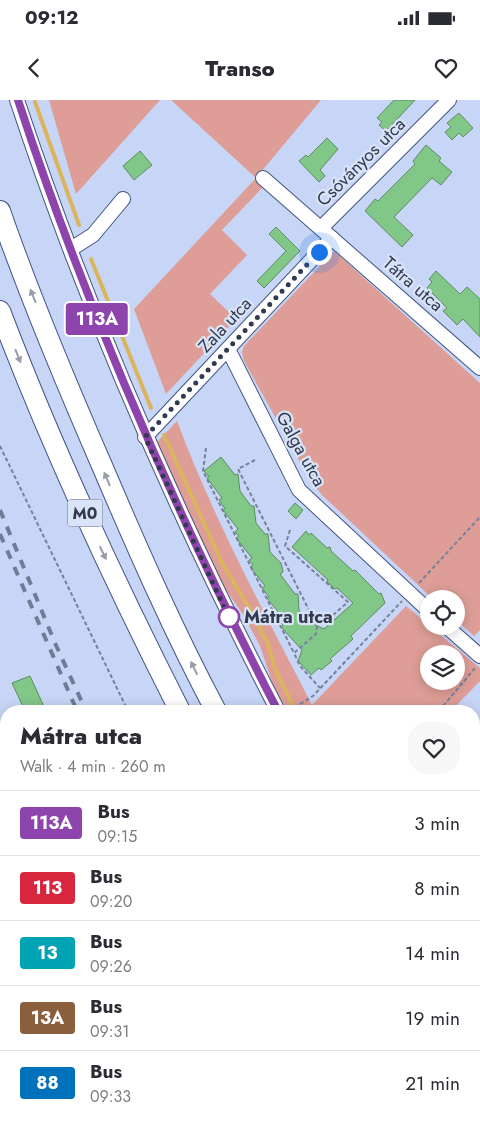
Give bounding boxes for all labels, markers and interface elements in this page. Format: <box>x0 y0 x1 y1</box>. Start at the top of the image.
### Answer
text: 09:12 <box>25 4 79 31</box>
text: Transo <box>205 52 275 84</box>
icon: back <box>20 54 48 82</box>
icon: heart <box>432 54 460 82</box>
street label: Csóványos utca <box>311 112 411 212</box>
your location <box>307 240 332 265</box>
street label: Tátra utca <box>377 250 449 318</box>
one-way arrow <box>28 289 36 303</box>
street label: Zala utca <box>192 291 258 359</box>
line badge: 113A <box>62 303 132 335</box>
text: 113A <box>76 306 118 332</box>
one-way arrow <box>14 349 22 363</box>
street label: Galga utca <box>270 407 332 491</box>
one-way arrow <box>103 472 111 486</box>
road number: M0 <box>68 499 102 526</box>
one-way arrow <box>100 546 108 560</box>
map controls <box>420 590 465 690</box>
button: locate <box>420 590 465 635</box>
place label: Mátra utca <box>244 604 333 630</box>
marker: Mátra utca <box>218 606 240 628</box>
button: layers <box>420 645 465 690</box>
one-way arrow <box>189 661 197 675</box>
text: Mátra utca <box>20 718 142 753</box>
button: heart <box>408 722 460 774</box>
text: Walk · 4 min · 260 m <box>20 755 166 778</box>
text: Bus <box>97 798 130 825</box>
text: 113A <box>30 810 72 836</box>
text: 3 min <box>414 810 460 837</box>
text: 09:15 <box>97 825 137 848</box>
text: Bus <box>90 863 122 890</box>
text: 113 <box>33 875 62 901</box>
text: 8 min <box>414 875 460 902</box>
text: 09:20 <box>90 890 132 913</box>
text: Bus <box>90 928 122 955</box>
text: 13 <box>37 940 58 966</box>
text: 14 min <box>405 940 460 967</box>
text: 09:26 <box>90 955 132 978</box>
text: Bus <box>90 993 122 1020</box>
text: 13A <box>31 1005 64 1031</box>
text: 19 min <box>405 1005 460 1032</box>
text: 09:31 <box>90 1020 130 1043</box>
text: Bus <box>90 1058 122 1085</box>
text: 88 <box>36 1070 59 1096</box>
text: 21 min <box>405 1070 460 1097</box>
text: 09:33 <box>90 1085 131 1108</box>

